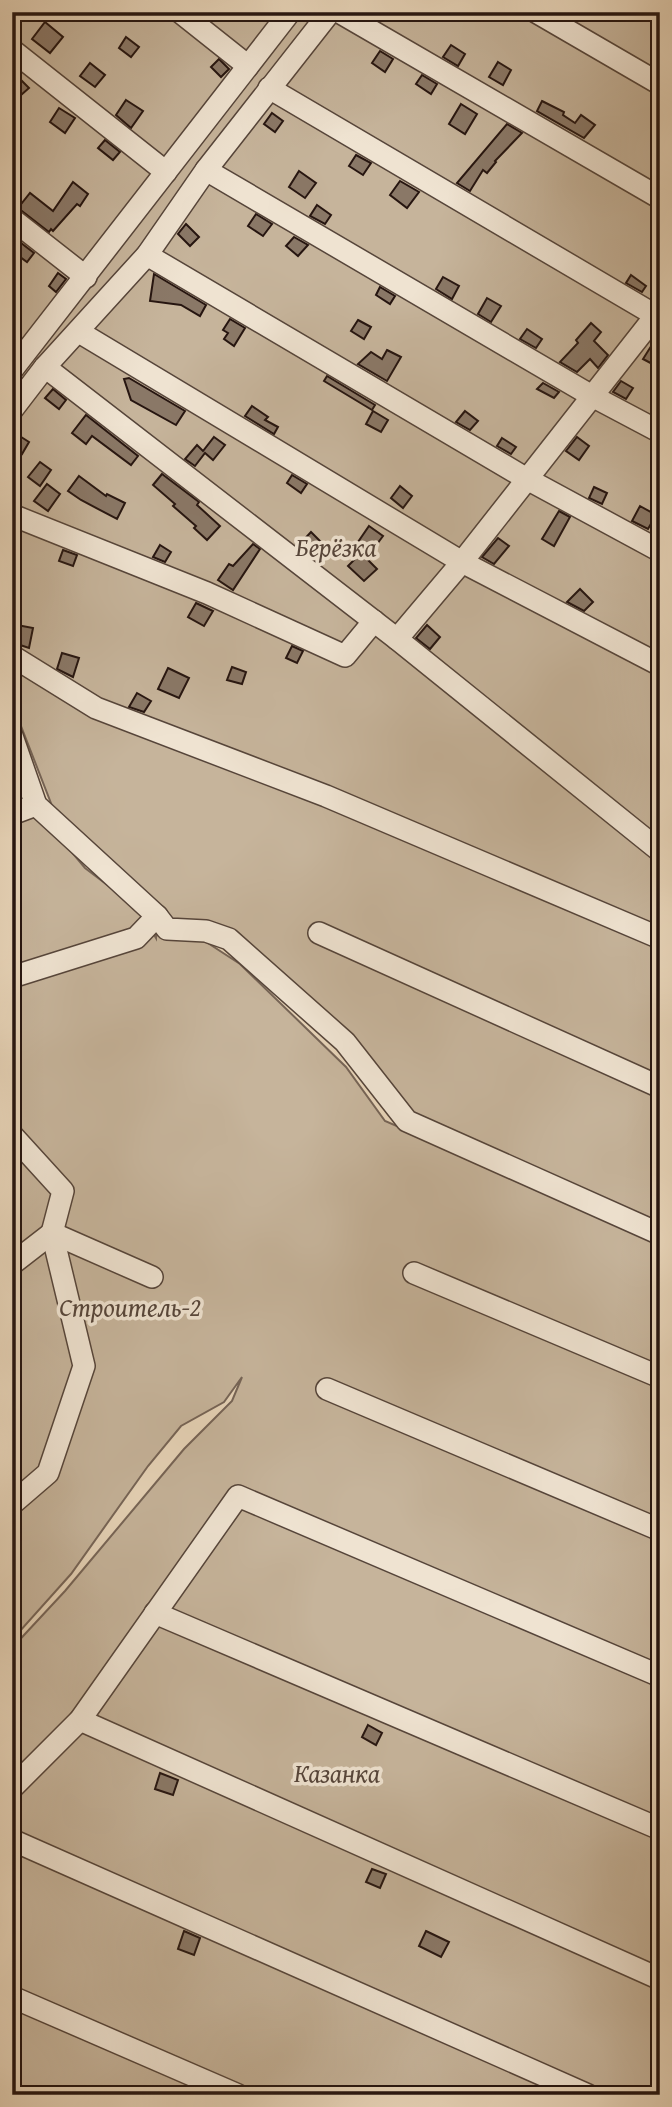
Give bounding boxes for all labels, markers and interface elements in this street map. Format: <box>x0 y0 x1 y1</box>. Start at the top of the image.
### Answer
park label: Берёзка <box>295 527 377 566</box>
park label: Строитель-2 <box>59 1287 201 1326</box>
park label: Казанка <box>294 1753 380 1792</box>

